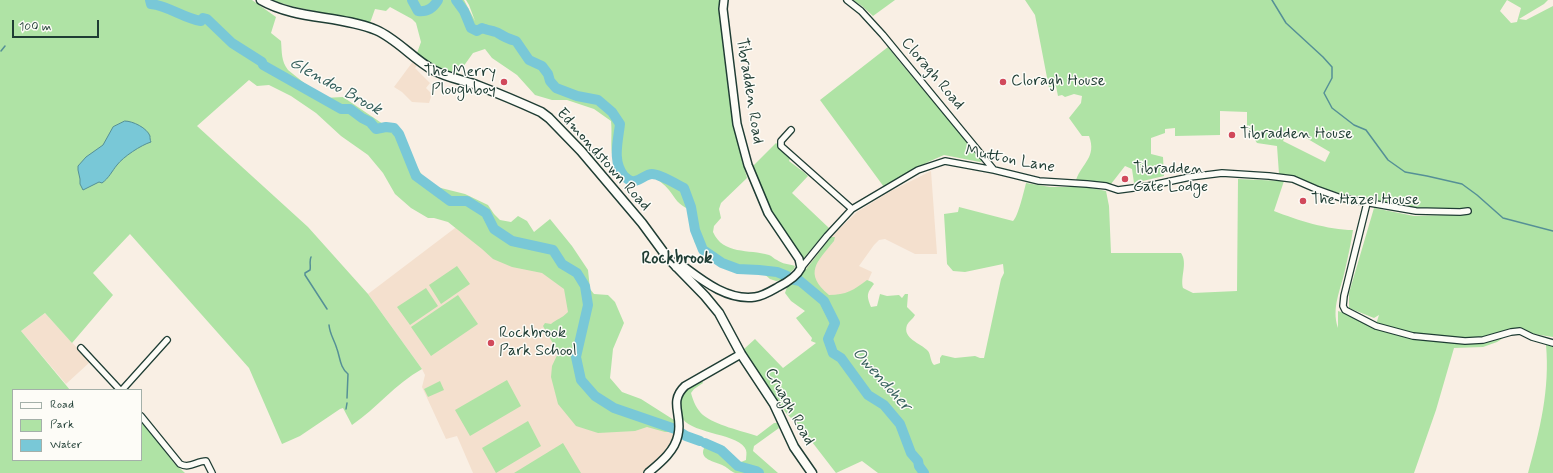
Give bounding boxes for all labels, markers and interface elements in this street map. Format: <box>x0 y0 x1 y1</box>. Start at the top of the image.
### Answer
scale bar <box>14 12 101 38</box>
text: 100 m <box>19 19 51 35</box>
street label: Cloragh Road <box>896 34 968 114</box>
street label: Tibradden Road <box>731 37 767 145</box>
water label: Glendoo Brook <box>285 53 385 121</box>
place label: The Merry Ploughboy <box>424 63 496 101</box>
place label: Cloragh House <box>1011 72 1105 92</box>
marker: The Merry Ploughboy <box>499 77 509 87</box>
marker: Cloragh House <box>998 77 1008 87</box>
street label: Edmondstown Road <box>552 104 654 216</box>
place label: Tibradden House <box>1240 125 1353 145</box>
marker: Tibradden House <box>1227 130 1237 140</box>
street label: Mutton Lane <box>964 142 1056 178</box>
place label: Tibradden Gate Lodge <box>1133 160 1208 198</box>
marker: Tibradden Gate Lodge <box>1120 174 1130 184</box>
place label: The Hazel House <box>1311 191 1419 211</box>
marker: The Hazel House <box>1298 196 1308 206</box>
district label: Rockbrook <box>641 249 713 269</box>
place label: Rockbrook Park School <box>499 324 577 362</box>
marker: Rockbrook Park School <box>486 338 496 348</box>
water label: Owendoher <box>847 344 915 416</box>
street label: Cruagh Road <box>760 365 818 449</box>
legend <box>12 389 142 461</box>
text: Road <box>50 397 74 413</box>
text: Park <box>50 417 74 433</box>
text: Water <box>50 437 82 453</box>

